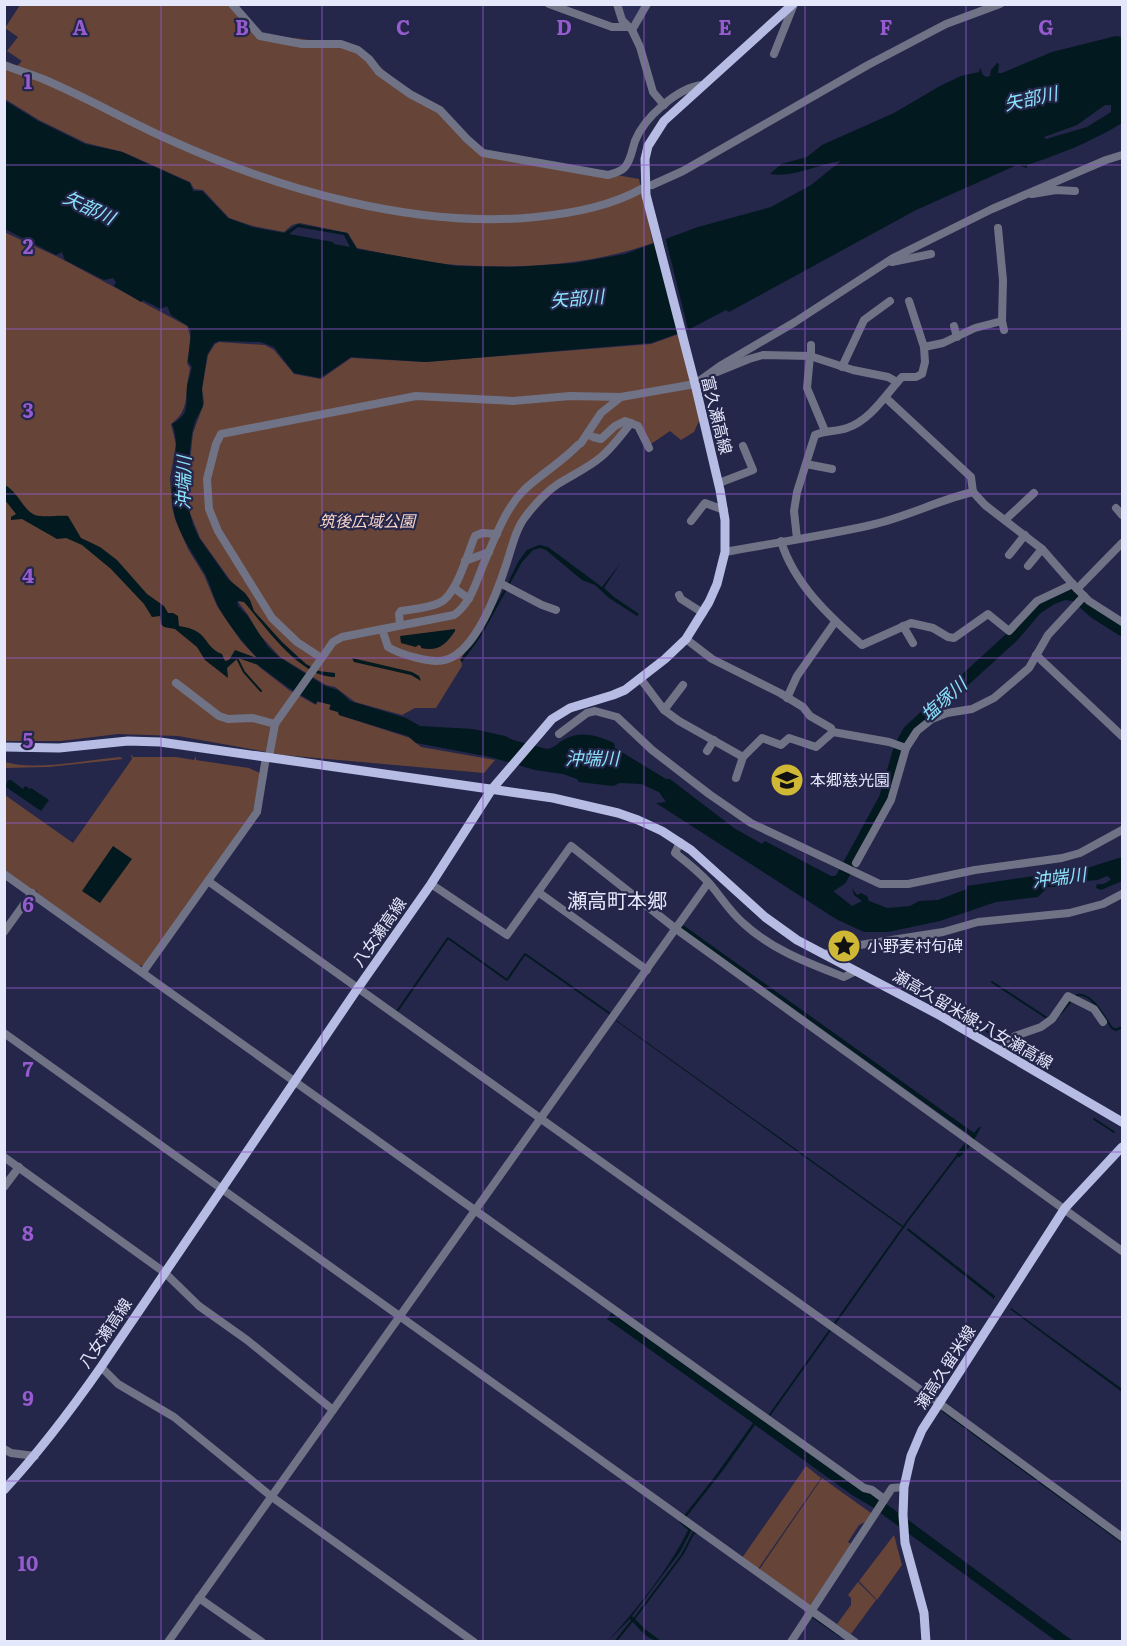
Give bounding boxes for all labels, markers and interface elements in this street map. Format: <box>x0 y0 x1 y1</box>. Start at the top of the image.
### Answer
text: A <box>72 11 88 41</box>
text: B <box>235 11 249 41</box>
text: C <box>396 11 410 41</box>
text: D <box>556 11 572 41</box>
text: E <box>718 11 732 41</box>
text: F <box>880 11 893 41</box>
text: G <box>1038 11 1054 41</box>
text: 1 <box>24 65 32 95</box>
water label: 矢部川 <box>1001 78 1062 116</box>
water label: 矢部川 <box>59 183 122 231</box>
text: 2 <box>23 230 34 260</box>
water label: 矢部川 <box>549 282 607 313</box>
street label: 富久瀬高線 <box>697 373 739 456</box>
text: 3 <box>22 394 34 424</box>
water label: 沖端川 <box>169 454 197 510</box>
park label: 筑後広域公園 <box>319 508 417 532</box>
text: 4 <box>22 559 34 589</box>
water label: 塩塚川 <box>914 669 974 727</box>
text: 5 <box>23 724 34 754</box>
water label: 沖端川 <box>565 744 621 771</box>
school or university icon: 本郷慈光園 <box>769 762 805 798</box>
place label: 本郷慈光園 <box>810 767 890 791</box>
water label: 沖端川 <box>1030 860 1089 893</box>
district label: 瀬高町本郷 <box>567 884 667 914</box>
text: 6 <box>22 888 34 918</box>
street label: 八女瀬高線 <box>345 892 411 971</box>
place icon: 小野麦村句碑 <box>826 928 862 964</box>
place label: 小野麦村句碑 <box>867 933 963 957</box>
street label: 瀬高久留米線;八女瀬高線 <box>889 962 1058 1074</box>
text: 7 <box>23 1053 34 1083</box>
text: 8 <box>22 1217 34 1247</box>
street label: 八女瀬高線 <box>72 1293 136 1372</box>
street label: 瀬高久留米線 <box>908 1320 980 1413</box>
text: 9 <box>22 1382 34 1412</box>
text: 10 <box>18 1547 38 1577</box>

